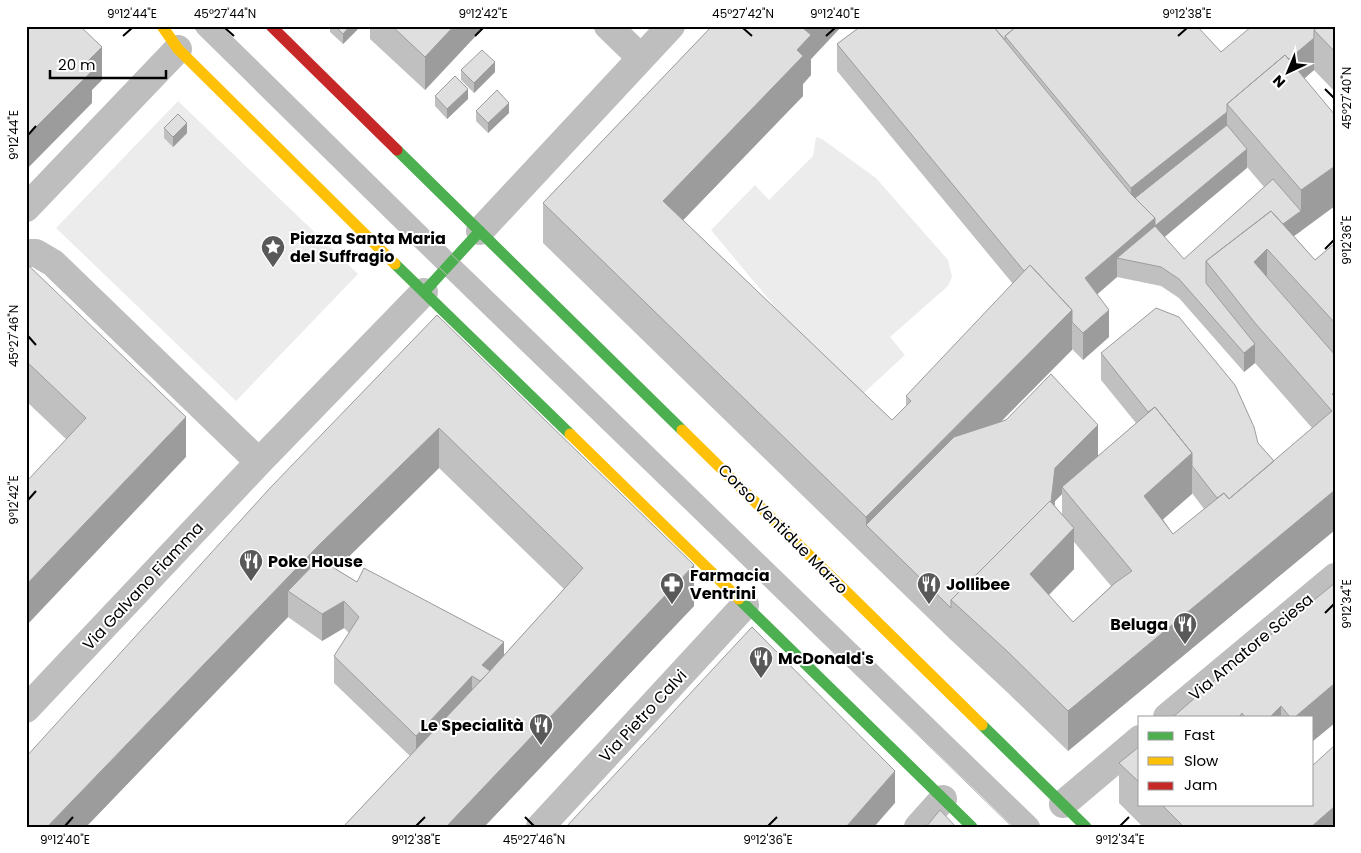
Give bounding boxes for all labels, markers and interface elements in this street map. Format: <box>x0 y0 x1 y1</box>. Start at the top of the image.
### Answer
text: 9°12'44"E <box>107 5 157 22</box>
text: 45°27'44"N <box>194 5 256 22</box>
text: 9°12'42"E <box>458 5 508 22</box>
text: 45°27'42"N <box>712 5 774 22</box>
text: 9°12'40"E <box>810 5 860 22</box>
text: 9°12'38"E <box>1162 5 1212 22</box>
scale bar <box>50 48 166 80</box>
north arrow <box>1264 48 1314 98</box>
text: 20 m <box>58 54 96 75</box>
text: 45°27'40"N <box>1338 67 1355 129</box>
text: N <box>1268 71 1290 92</box>
text: 9°12'44"E <box>5 110 22 160</box>
text: 9°12'36"E <box>1338 215 1355 265</box>
place label: Piazza Santa Maria del Suffragio <box>290 227 446 268</box>
place icon: Piazza Santa Maria del Suffragio <box>260 234 286 268</box>
text: 45°27'46"N <box>5 305 22 367</box>
street label: Corso Ventidue Marzo <box>713 459 853 599</box>
text: 9°12'42"E <box>5 475 22 525</box>
street label: Via Galvano Fiamma <box>77 517 209 655</box>
restaurant icon: Poke House <box>238 548 264 582</box>
place label: Poke House <box>268 550 363 573</box>
place label: Farmacia Ventrini <box>690 564 770 605</box>
pharmacy icon: Farmacia Ventrini <box>659 571 685 605</box>
restaurant icon: Jollibee <box>916 571 942 605</box>
place label: Jollibee <box>946 573 1010 596</box>
text: 9°12'34"E <box>1338 579 1355 629</box>
street label: Via Amatore Sciesa <box>1184 588 1318 706</box>
restaurant icon: Beluga <box>1172 611 1198 645</box>
place label: Beluga <box>1110 613 1168 636</box>
restaurant icon: McDonald's <box>748 645 774 679</box>
place label: McDonald's <box>778 647 874 670</box>
street label: Via Pietro Calvi <box>594 665 692 767</box>
restaurant icon: Le Specialità <box>528 712 554 746</box>
place label: Le Specialità <box>420 714 524 737</box>
legend <box>1138 716 1314 806</box>
text: Fast <box>1184 724 1215 745</box>
text: Slow <box>1184 750 1219 771</box>
text: Jam <box>1184 774 1218 795</box>
text: 9°12'40"E <box>40 831 90 848</box>
text: 9°12'38"E <box>391 831 441 848</box>
text: 45°27'46"N <box>503 831 565 848</box>
text: 9°12'36"E <box>743 831 793 848</box>
text: 9°12'34"E <box>1095 831 1145 848</box>

